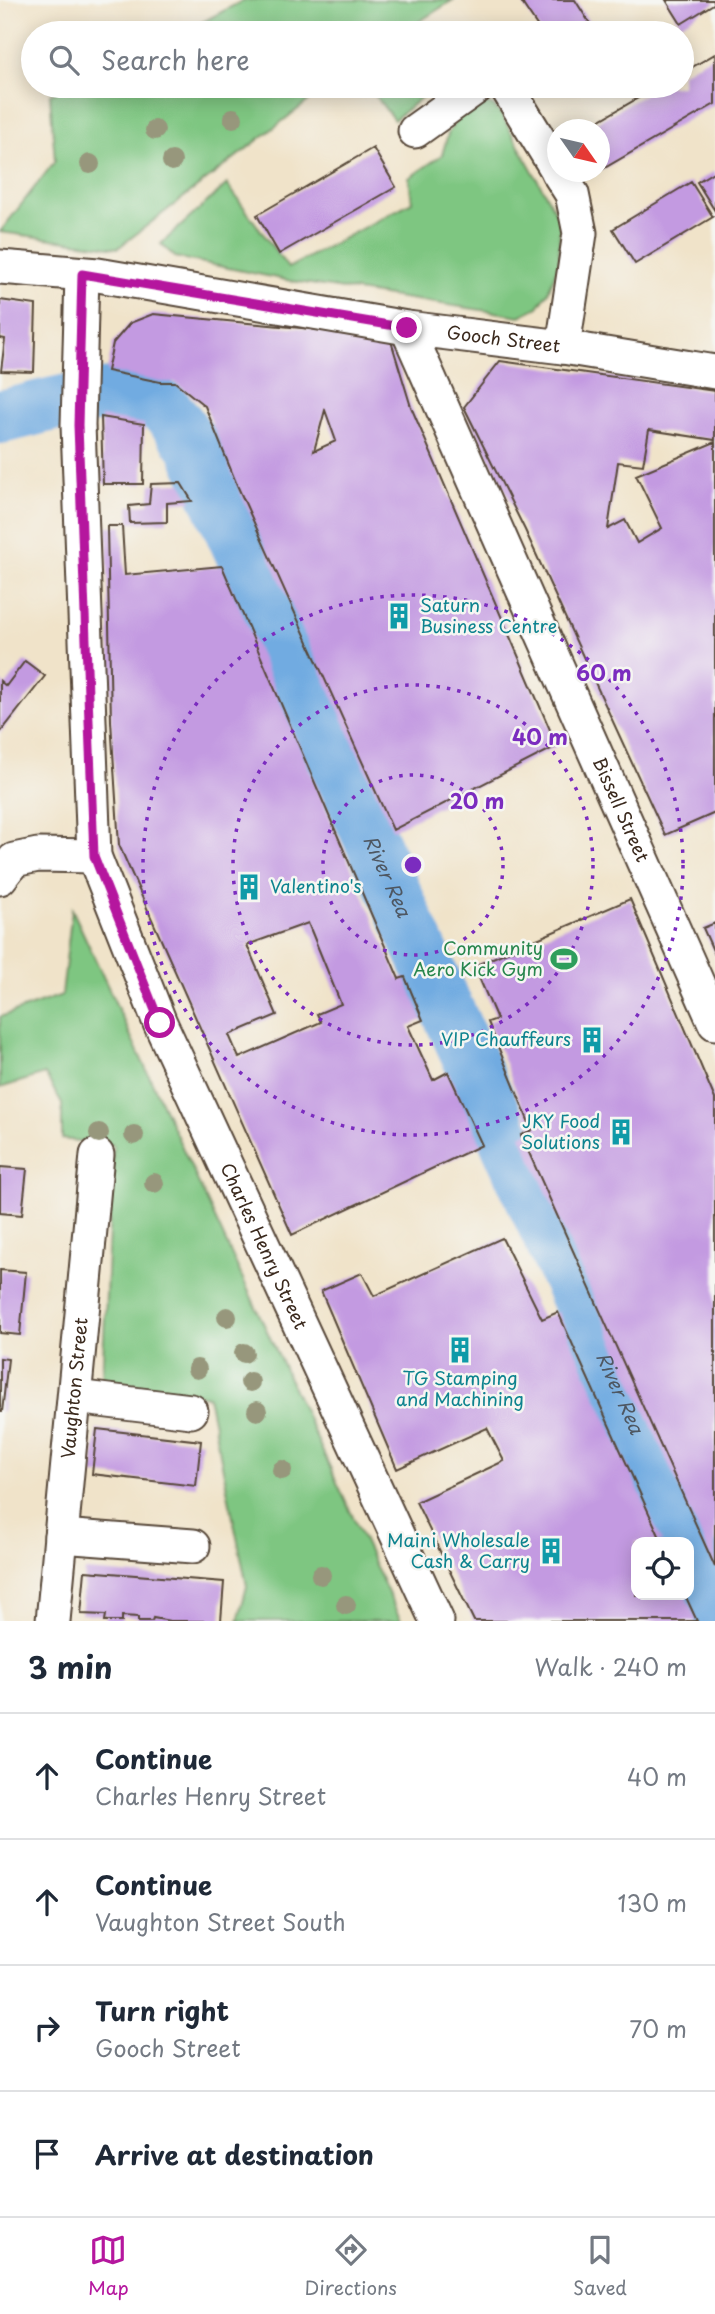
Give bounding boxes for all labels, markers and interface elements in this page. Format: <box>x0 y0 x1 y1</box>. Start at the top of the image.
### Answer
search box <box>21 21 694 98</box>
text: Search here <box>101 40 250 79</box>
icon: search <box>45 41 83 79</box>
north arrow <box>547 119 610 182</box>
route end <box>391 312 422 343</box>
street label: Gooch Street <box>445 318 562 359</box>
place label: Saturn Business Centre <box>420 591 557 639</box>
building icon: Saturn Business Centre <box>384 601 414 631</box>
text: 60 m <box>576 656 632 688</box>
text: 40 m <box>512 720 568 752</box>
street label: Bissell Street <box>587 753 657 866</box>
text: 20 m <box>450 784 504 816</box>
water label: River Rea <box>357 830 419 922</box>
centre of rings <box>401 853 425 877</box>
building icon: Valentino's <box>234 872 264 902</box>
place label: Valentino's <box>270 872 362 899</box>
place label: Community Aero Kick Gym <box>413 934 543 982</box>
sports icon: Community Aero Kick Gym <box>549 944 579 974</box>
route start <box>144 1007 175 1038</box>
place label: VIP Chauffeurs <box>441 1025 571 1052</box>
building icon: VIP Chauffeurs <box>577 1025 607 1055</box>
place label: JKY Food Solutions <box>521 1107 600 1155</box>
building icon: JKY Food Solutions <box>606 1117 636 1147</box>
street label: Charles Henry Street <box>214 1158 315 1333</box>
street label: Vaughton Street <box>53 1316 94 1460</box>
building icon: TG Stamping and Machining <box>445 1335 475 1365</box>
water label: River Rea <box>590 1347 652 1439</box>
place label: TG Stamping and Machining <box>396 1364 524 1412</box>
place label: Maini Wholesale Cash & Carry <box>387 1526 530 1574</box>
building icon: Maini Wholesale Cash & Carry <box>536 1536 566 1566</box>
map controls <box>631 1537 694 1600</box>
button: locate <box>631 1537 694 1600</box>
text: 3 min <box>28 1644 113 1689</box>
text: Walk · 240 m <box>535 1649 687 1684</box>
text: Continue <box>95 1739 212 1778</box>
icon: ahead <box>28 1757 66 1795</box>
text: 40 m <box>627 1759 687 1794</box>
text: Charles Henry Street <box>95 1778 326 1813</box>
text: Continue <box>95 1865 212 1904</box>
icon: ahead <box>28 1883 66 1921</box>
text: 130 m <box>617 1885 687 1920</box>
text: Vaughton Street South <box>95 1904 346 1939</box>
text: Turn right <box>95 1991 229 2030</box>
icon: right <box>28 2009 66 2047</box>
text: 70 m <box>629 2011 687 2046</box>
text: Gooch Street <box>95 2030 241 2065</box>
icon: arrive <box>28 2135 66 2173</box>
text: Arrive at destination <box>95 2135 374 2174</box>
tab: Map <box>88 2231 129 2301</box>
tab: Directions <box>305 2231 397 2301</box>
tab: Saved <box>573 2231 627 2301</box>

